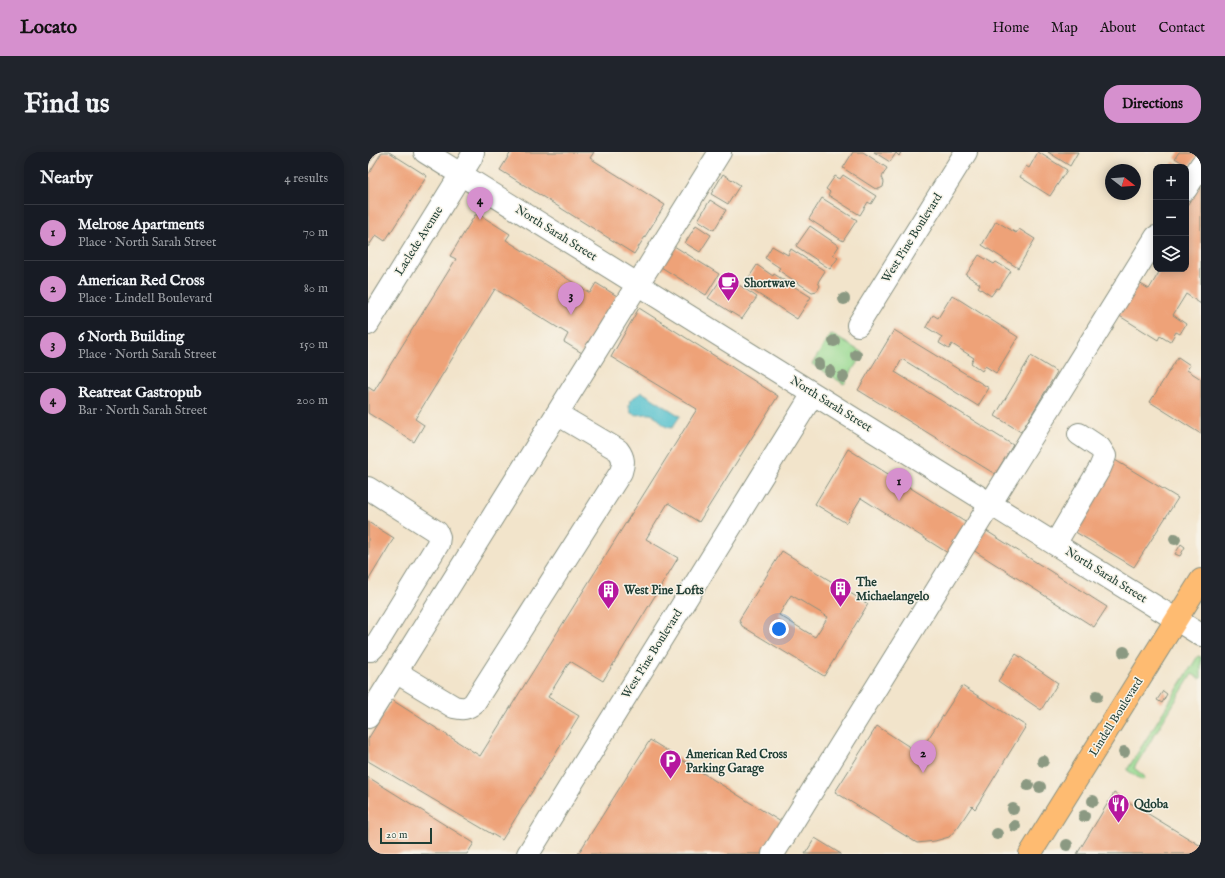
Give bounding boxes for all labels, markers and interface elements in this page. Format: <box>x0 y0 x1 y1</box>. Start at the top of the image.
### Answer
text: Locato <box>20 16 77 40</box>
text: Home <box>993 19 1029 37</box>
text: Map <box>1051 19 1078 37</box>
text: About <box>1100 19 1136 37</box>
text: Contact <box>1158 19 1205 37</box>
button: Directions <box>1104 85 1201 123</box>
text: Find us <box>24 87 110 122</box>
north arrow <box>1105 164 1141 200</box>
map controls <box>1153 164 1189 272</box>
button: + <box>1153 164 1189 200</box>
text: Nearby <box>40 168 93 189</box>
text: 4 results <box>284 170 328 187</box>
pin: 4 <box>467 187 493 220</box>
street label: West Pine Boulevard <box>878 190 946 285</box>
button: − <box>1153 200 1189 236</box>
street label: North Sarah Street <box>512 202 600 264</box>
street label: Laclede Avenue <box>392 203 446 278</box>
text: Melrose Apartments <box>78 215 204 234</box>
text: 1 <box>51 224 55 241</box>
text: 70 m <box>303 224 328 241</box>
text: Place · North Sarah Street <box>78 234 216 251</box>
button: layers <box>1153 236 1189 272</box>
cafe icon: Shortwave <box>716 270 742 303</box>
text: American Red Cross <box>78 271 205 290</box>
place label: Shortwave <box>744 276 796 291</box>
text: 2 <box>50 280 56 297</box>
text: 80 m <box>304 280 328 297</box>
pin: 3 <box>558 282 584 315</box>
text: Place · Lindell Boulevard <box>78 290 212 307</box>
text: 6 North Building <box>78 327 184 346</box>
text: 3 <box>51 336 55 353</box>
text: 150 m <box>299 336 328 353</box>
text: Place · North Sarah Street <box>78 346 216 363</box>
street label: North Sarah Street <box>787 373 875 435</box>
text: Reatreat Gastropub <box>78 383 201 402</box>
text: 4 <box>50 392 56 409</box>
text: 200 m <box>296 392 328 409</box>
text: Bar · North Sarah Street <box>78 402 207 419</box>
pin: 1 <box>886 468 912 501</box>
street label: North Sarah Street <box>1062 544 1150 606</box>
place label: The Michaelangelo <box>855 575 930 605</box>
building icon: The Michaelangelo <box>827 576 853 609</box>
building icon: West Pine Lofts <box>596 577 622 610</box>
place label: West Pine Lofts <box>623 583 705 598</box>
street label: West Pine Boulevard <box>618 606 686 701</box>
your location <box>769 619 789 639</box>
street label: Lindell Boulevard <box>1086 674 1146 759</box>
pin: 2 <box>910 740 936 773</box>
place label: American Red Cross Parking Garage <box>685 747 788 777</box>
parking icon: American Red Cross Parking Garage <box>657 748 683 781</box>
restaurant icon: Qdoba <box>1106 791 1132 824</box>
place label: Qdoba <box>1134 797 1169 813</box>
scale bar <box>380 826 432 845</box>
text: 20 m <box>386 828 407 842</box>

